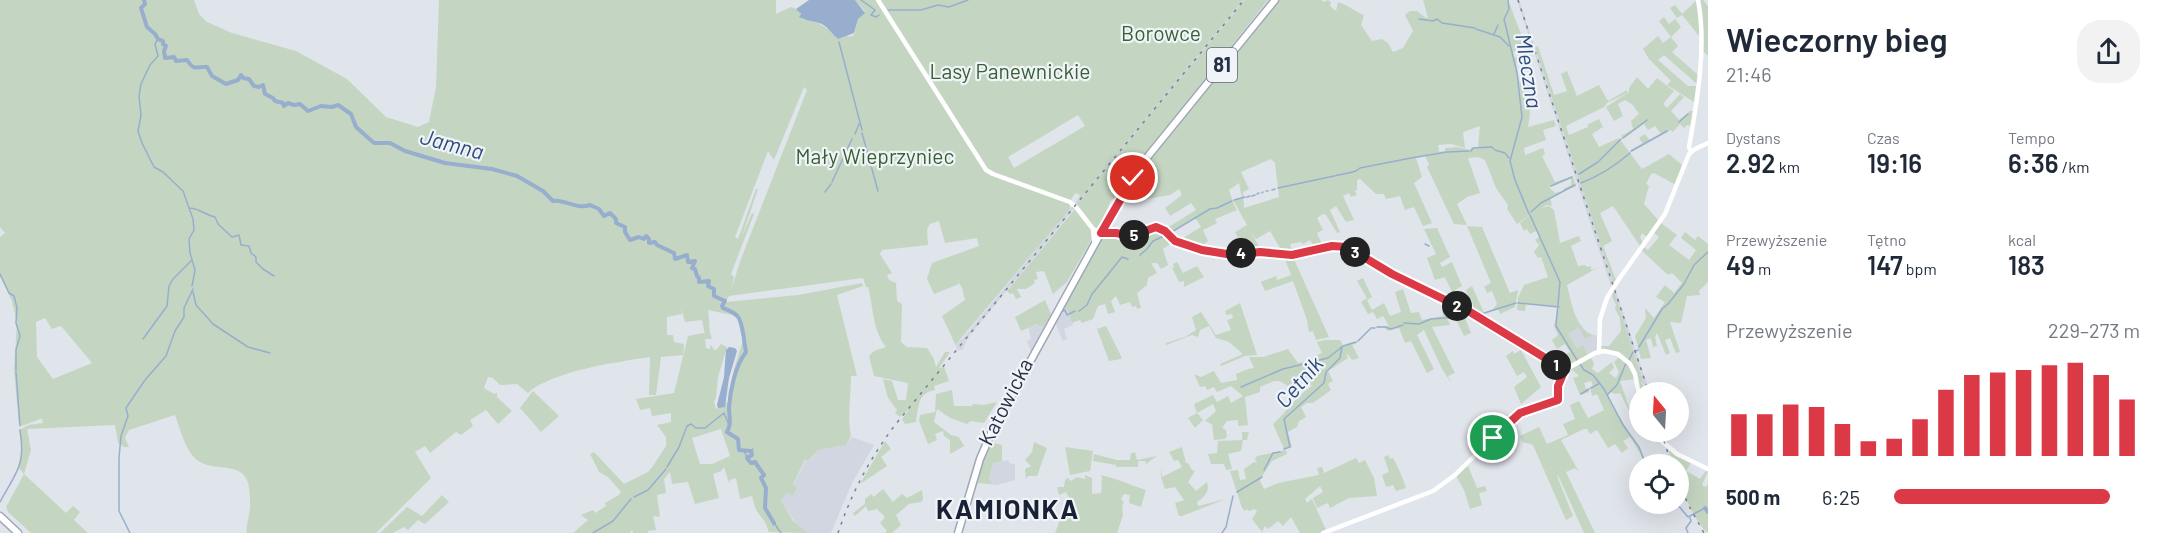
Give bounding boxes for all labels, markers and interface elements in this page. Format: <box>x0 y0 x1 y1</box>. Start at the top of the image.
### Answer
text: Wieczorny bieg <box>1726 19 1948 59</box>
park label: Borowce <box>1121 20 1201 45</box>
button: share <box>2077 20 2140 83</box>
water label: Mleczna <box>1511 32 1549 110</box>
road number: 81 <box>1207 48 1237 82</box>
park label: Lasy Panewnickie <box>930 58 1091 83</box>
text: 21:46 <box>1726 62 1772 86</box>
water label: Jamna <box>418 122 487 164</box>
text: Dystans <box>1726 128 1781 147</box>
text: Czas <box>1867 128 1900 147</box>
text: Tempo <box>2008 128 2055 147</box>
park label: Mały Wieprzyniec <box>796 143 954 168</box>
text: 2.92 <box>1726 147 1775 178</box>
text: 19:16 <box>1867 147 1922 178</box>
text: 6:36 <box>2008 147 2059 178</box>
pin <box>1107 152 1158 203</box>
text: km <box>1775 157 1800 176</box>
text: /km <box>2059 157 2089 176</box>
icon: check <box>1116 161 1149 194</box>
pin: 5 <box>1119 220 1149 250</box>
text: 5 <box>1130 225 1138 244</box>
text: Przewyższenie <box>1726 230 1827 249</box>
text: Tętno <box>1867 230 1906 249</box>
text: kcal <box>2008 230 2036 249</box>
pin: 3 <box>1340 237 1370 267</box>
pin: 4 <box>1226 238 1256 268</box>
text: 3 <box>1351 242 1359 261</box>
text: 4 <box>1236 243 1246 262</box>
text: 49 <box>1726 249 1755 280</box>
text: 147 <box>1867 249 1903 280</box>
text: 183 <box>2008 249 2045 280</box>
text: m <box>1755 259 1771 278</box>
text: bpm <box>1903 259 1937 278</box>
pin: 2 <box>1442 291 1472 321</box>
text: 2 <box>1453 296 1461 315</box>
text: Przewyższenie <box>1726 318 1853 342</box>
text: 229–273 m <box>2048 318 2140 342</box>
water label: Cetnik <box>1269 350 1328 412</box>
pin: 1 <box>1541 350 1571 380</box>
street label: Katowicka <box>972 354 1037 449</box>
text: 1 <box>1553 355 1559 374</box>
north arrow <box>1629 382 1689 442</box>
map controls <box>1629 382 1689 514</box>
pin <box>1467 412 1518 463</box>
icon: arrive <box>1476 421 1509 454</box>
button: locate <box>1629 454 1689 514</box>
text: 500 m <box>1726 485 1780 509</box>
text: 6:25 <box>1822 485 1860 509</box>
district label: KAMIONKA <box>936 492 1080 524</box>

